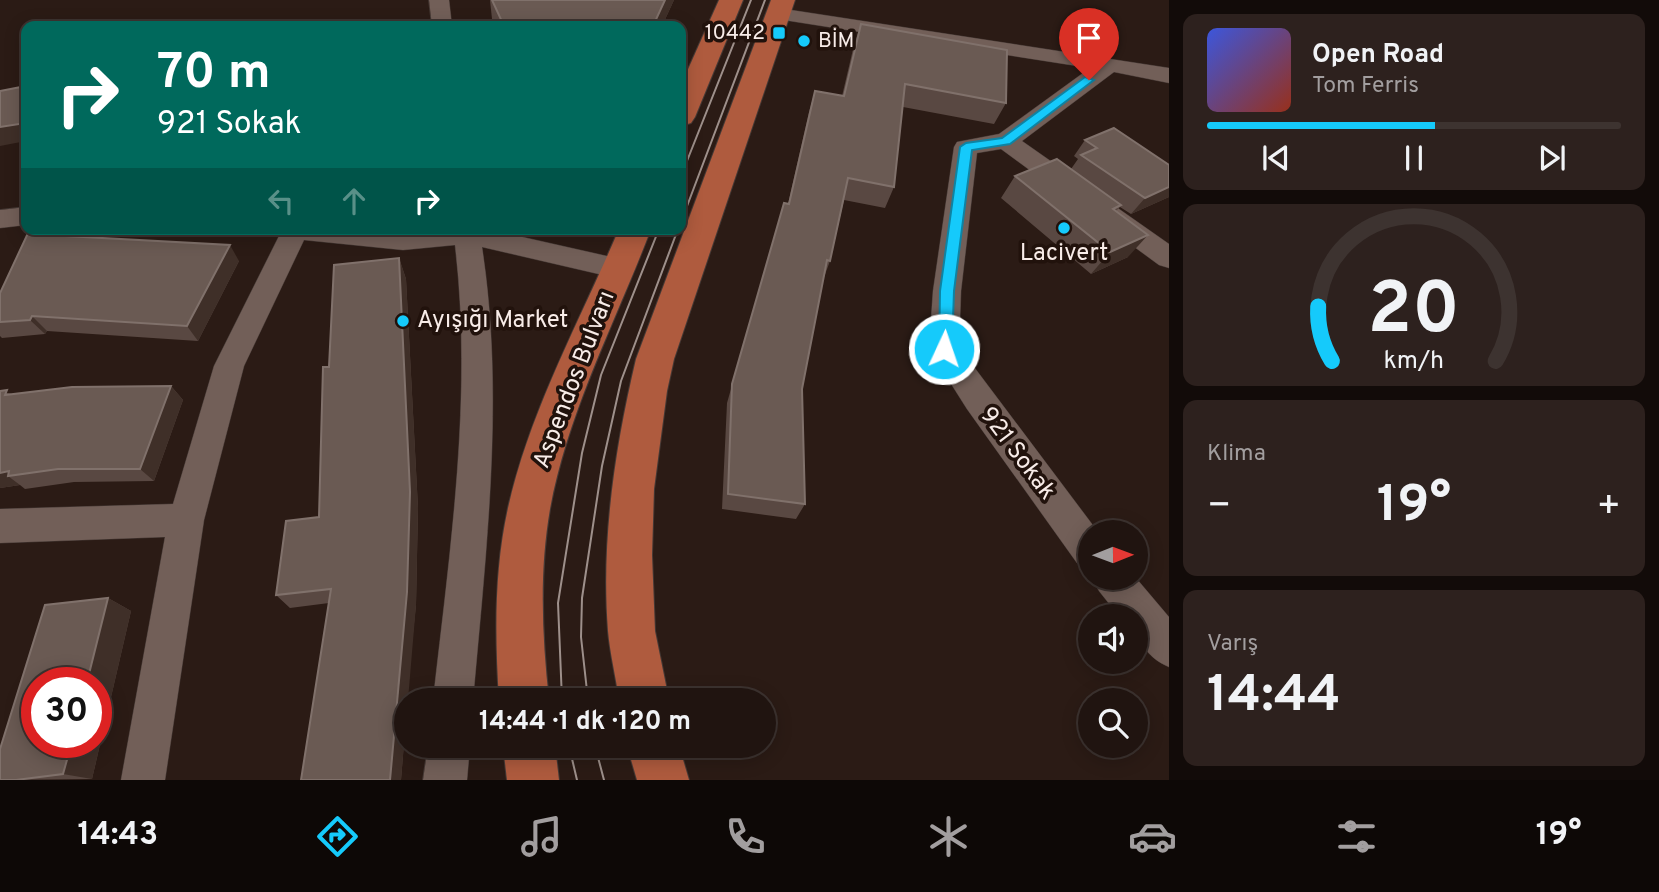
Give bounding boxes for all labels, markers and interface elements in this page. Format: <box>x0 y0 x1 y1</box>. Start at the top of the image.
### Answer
pin <box>1059 8 1119 80</box>
icon: arrive <box>1070 19 1108 57</box>
place label: 10442 <box>705 20 765 47</box>
marker: 10442 <box>771 25 787 41</box>
place label: BİM <box>818 28 854 55</box>
marker: BİM <box>796 33 812 49</box>
text: Open Road <box>1312 39 1444 72</box>
text: 70 m <box>157 44 271 106</box>
icon: right <box>42 49 133 140</box>
text: Tom Ferris <box>1312 72 1419 101</box>
text: 921 Sokak <box>157 105 302 145</box>
icon: previous <box>1257 139 1295 177</box>
icon: pause <box>1395 139 1433 177</box>
icon: next <box>1533 139 1571 177</box>
icon: left <box>262 182 300 220</box>
icon: ahead <box>335 182 373 220</box>
icon: right <box>408 182 446 220</box>
marker: Lacivert <box>1056 220 1072 236</box>
place label: Lacivert <box>1020 239 1108 269</box>
text: 20 <box>1368 267 1460 359</box>
street label: Aspendos Bulvarı <box>527 287 623 473</box>
place label: Ayışığı Market <box>417 306 568 336</box>
position arrow <box>907 312 981 386</box>
marker: Ayışığı Market <box>395 313 411 329</box>
text: km/h <box>1384 346 1444 378</box>
street label: 921 Sokak <box>972 402 1062 506</box>
text: Klima <box>1207 440 1266 469</box>
text: 19° <box>1377 474 1451 540</box>
text: − <box>1207 483 1232 532</box>
text: + <box>1596 483 1621 532</box>
north arrow <box>1078 520 1148 590</box>
map controls <box>1078 520 1148 758</box>
button: sound <box>1078 604 1148 674</box>
text: Varış <box>1207 630 1258 659</box>
text: 14:44 <box>1207 664 1341 730</box>
speed limit sign: 30 <box>21 667 112 758</box>
button: search <box>1078 688 1148 758</box>
text: 14:44 · 1 dk · 120 m <box>479 706 691 739</box>
icon: directions <box>313 812 362 861</box>
icon: music <box>517 812 566 861</box>
icon: phone <box>721 812 770 861</box>
icon: climate <box>924 812 973 861</box>
icon: car <box>1128 812 1177 861</box>
icon: filters <box>1332 812 1381 861</box>
text: 14:43 <box>77 816 158 856</box>
text: 19° <box>1536 816 1582 856</box>

